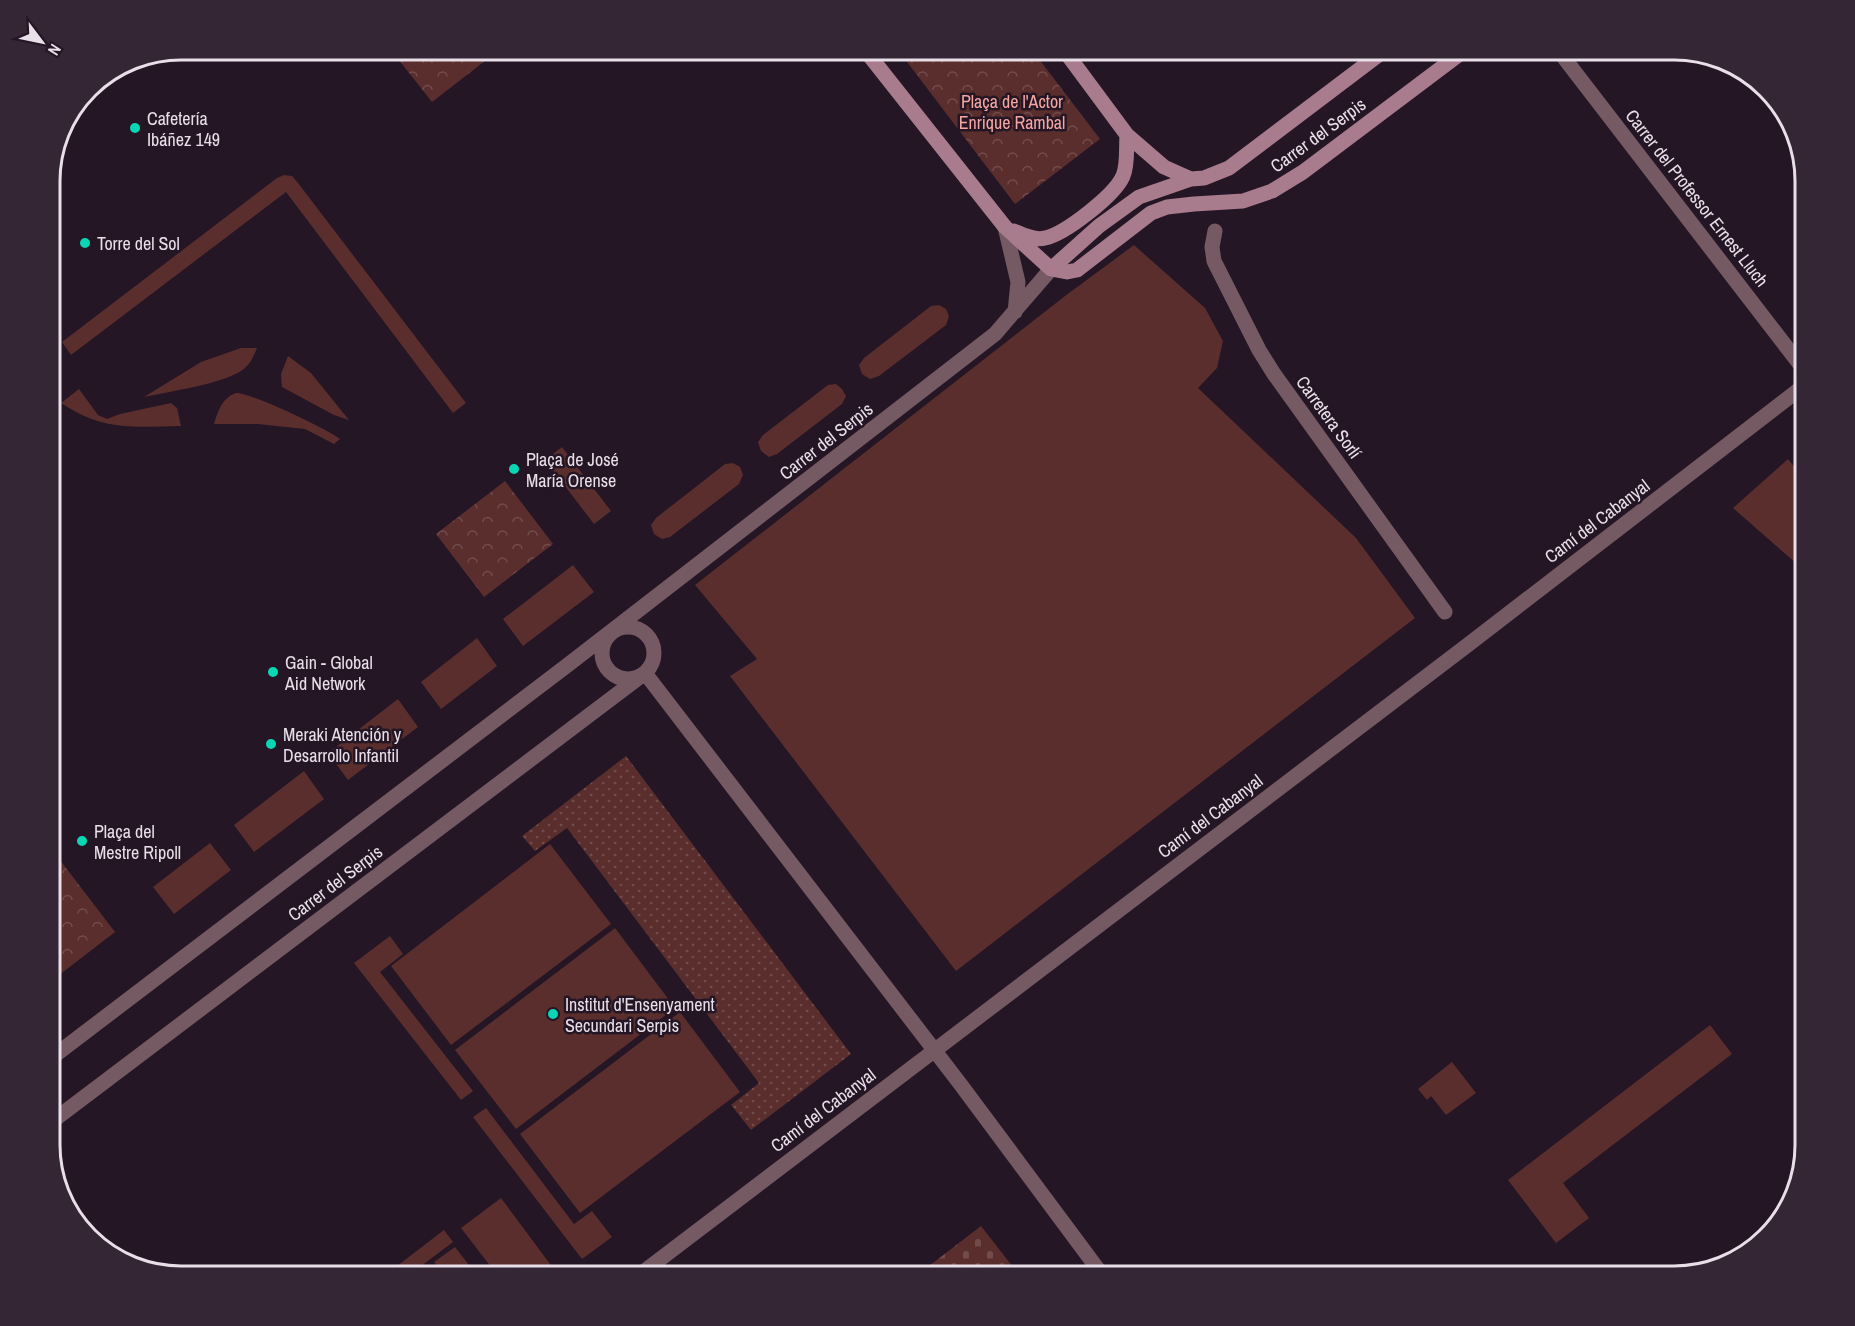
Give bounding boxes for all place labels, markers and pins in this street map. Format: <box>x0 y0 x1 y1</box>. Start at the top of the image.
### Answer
place label: Cafetería Ibáñez 149 <box>147 106 220 152</box>
marker: Cafetería Ibáñez 149 <box>128 121 142 135</box>
place label: Torre del Sol <box>97 231 180 256</box>
marker: Torre del Sol <box>78 236 92 250</box>
place label: Plaça de José María Orense <box>526 447 619 493</box>
marker: Plaça de José María Orense <box>507 462 521 476</box>
place label: Gain - Global Aid Network <box>284 650 373 696</box>
marker: Gain - Global Aid Network <box>266 665 280 679</box>
place label: Meraki Atención y Desarrollo Infantil <box>283 722 402 768</box>
marker: Meraki Atención y Desarrollo Infantil <box>264 737 278 751</box>
place label: Plaça del Mestre Ripoll <box>94 819 181 865</box>
marker: Plaça del Mestre Ripoll <box>75 834 89 848</box>
place label: Institut d'Ensenyament Secundari Serpis <box>565 992 715 1038</box>
marker: Institut d'Ensenyament Secundari Serpis <box>546 1007 560 1021</box>

